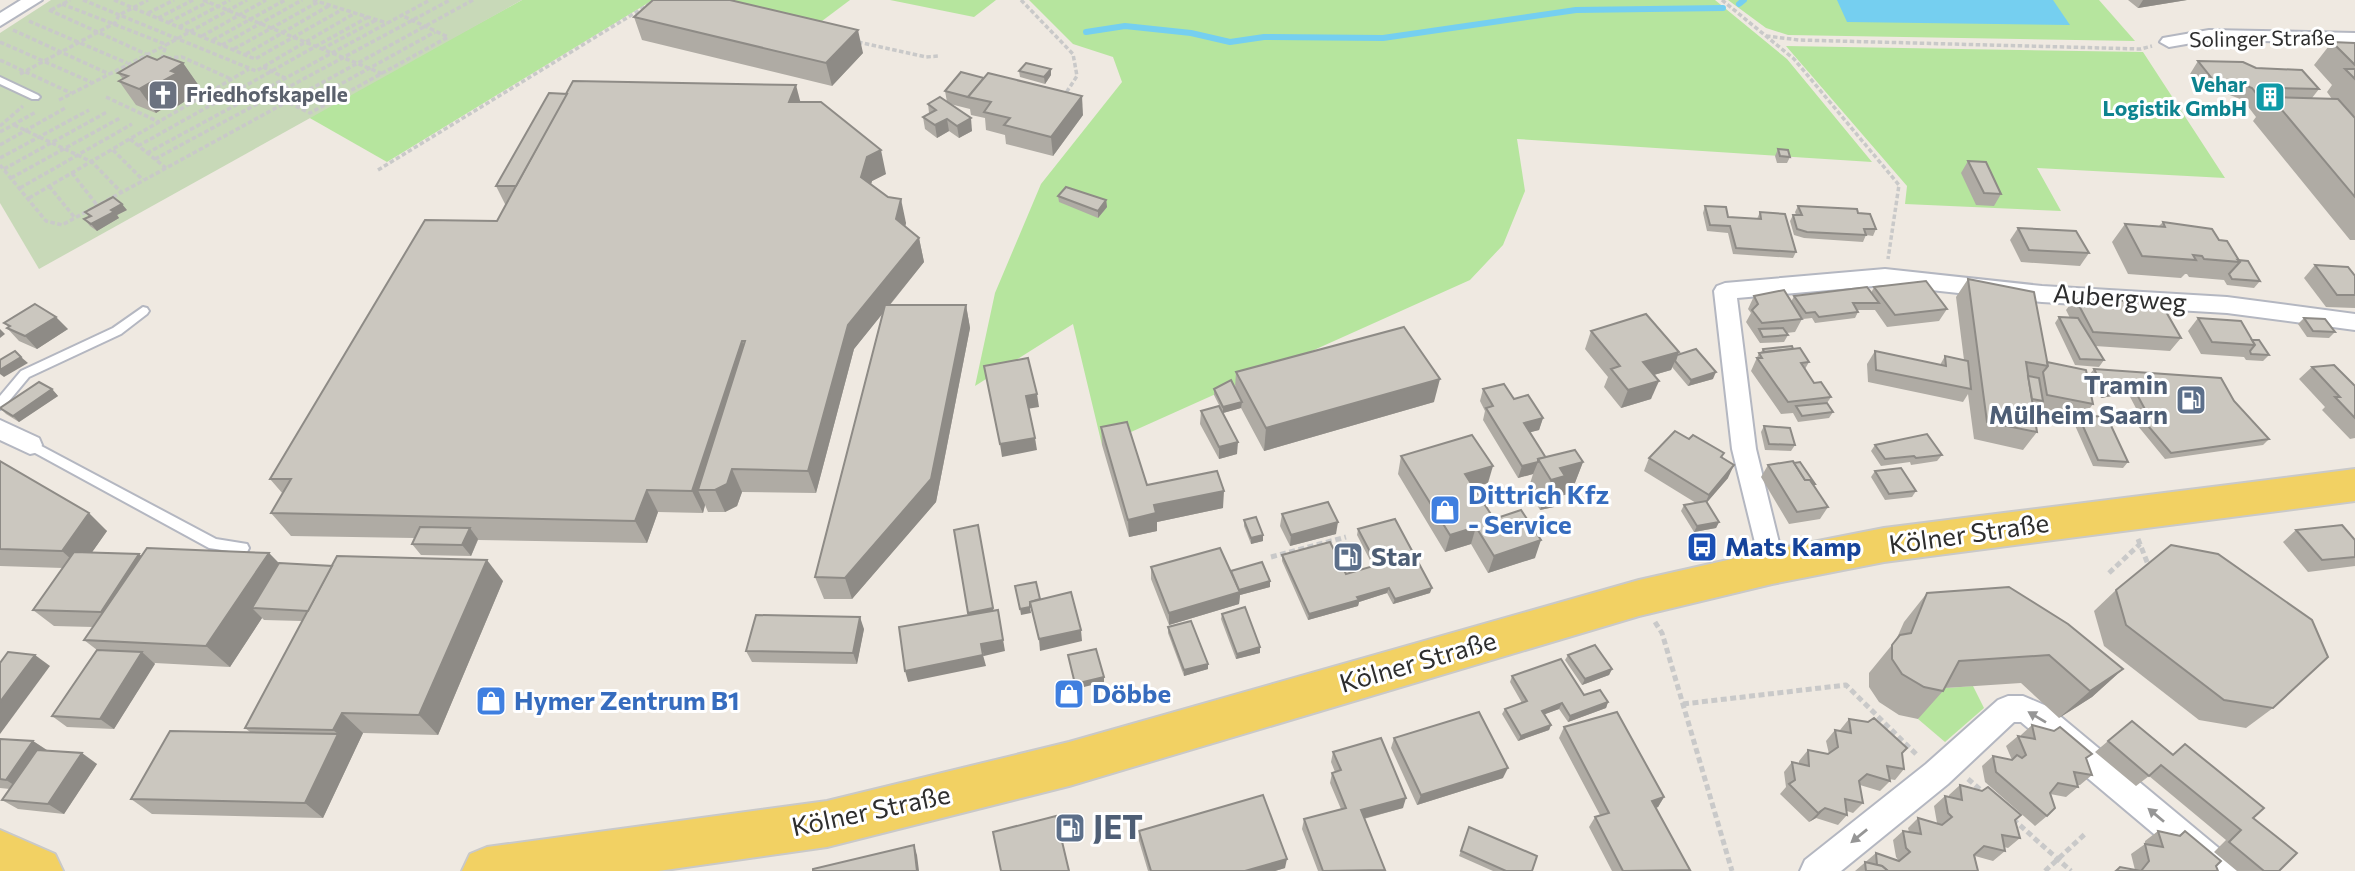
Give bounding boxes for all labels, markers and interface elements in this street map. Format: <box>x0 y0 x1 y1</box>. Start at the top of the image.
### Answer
street label: Solinger Straße <box>2189 24 2335 51</box>
place label: Vehar Logistik GmbH <box>2103 71 2247 120</box>
church icon: Friedhofskapelle <box>146 78 180 112</box>
building icon: Vehar Logistik GmbH <box>2253 80 2287 114</box>
place label: Friedhofskapelle <box>186 81 348 106</box>
street label: Aubergweg <box>2052 276 2188 317</box>
place label: Tramin Mülheim Saarn <box>1989 368 2168 429</box>
fuel station icon: Tramin Mülheim Saarn <box>2174 383 2208 417</box>
place label: Dittrich Kfz - Service <box>1468 478 1609 539</box>
shop icon: Dittrich Kfz - Service <box>1428 493 1462 527</box>
street label: Kölner Straße <box>1887 506 2051 559</box>
bus stop icon: Mats Kamp <box>1685 530 1719 564</box>
place label: Mats Kamp <box>1725 530 1862 561</box>
fuel station icon: Star <box>1331 540 1365 574</box>
place label: Star <box>1371 540 1422 571</box>
street label: Kölner Straße <box>1336 623 1499 698</box>
shop icon: Döbbe <box>1052 677 1086 711</box>
place label: Döbbe <box>1092 677 1171 708</box>
shop icon: Hymer Zentrum B1 <box>474 684 508 718</box>
place label: Hymer Zentrum B1 <box>514 684 740 715</box>
one-way arrow <box>2028 711 2047 723</box>
street label: Kölner Straße <box>788 778 953 841</box>
place label: JET <box>1093 806 1143 846</box>
one-way arrow <box>2147 808 2164 823</box>
fuel station icon: JET <box>1053 811 1087 845</box>
one-way arrow <box>1850 829 1868 843</box>

